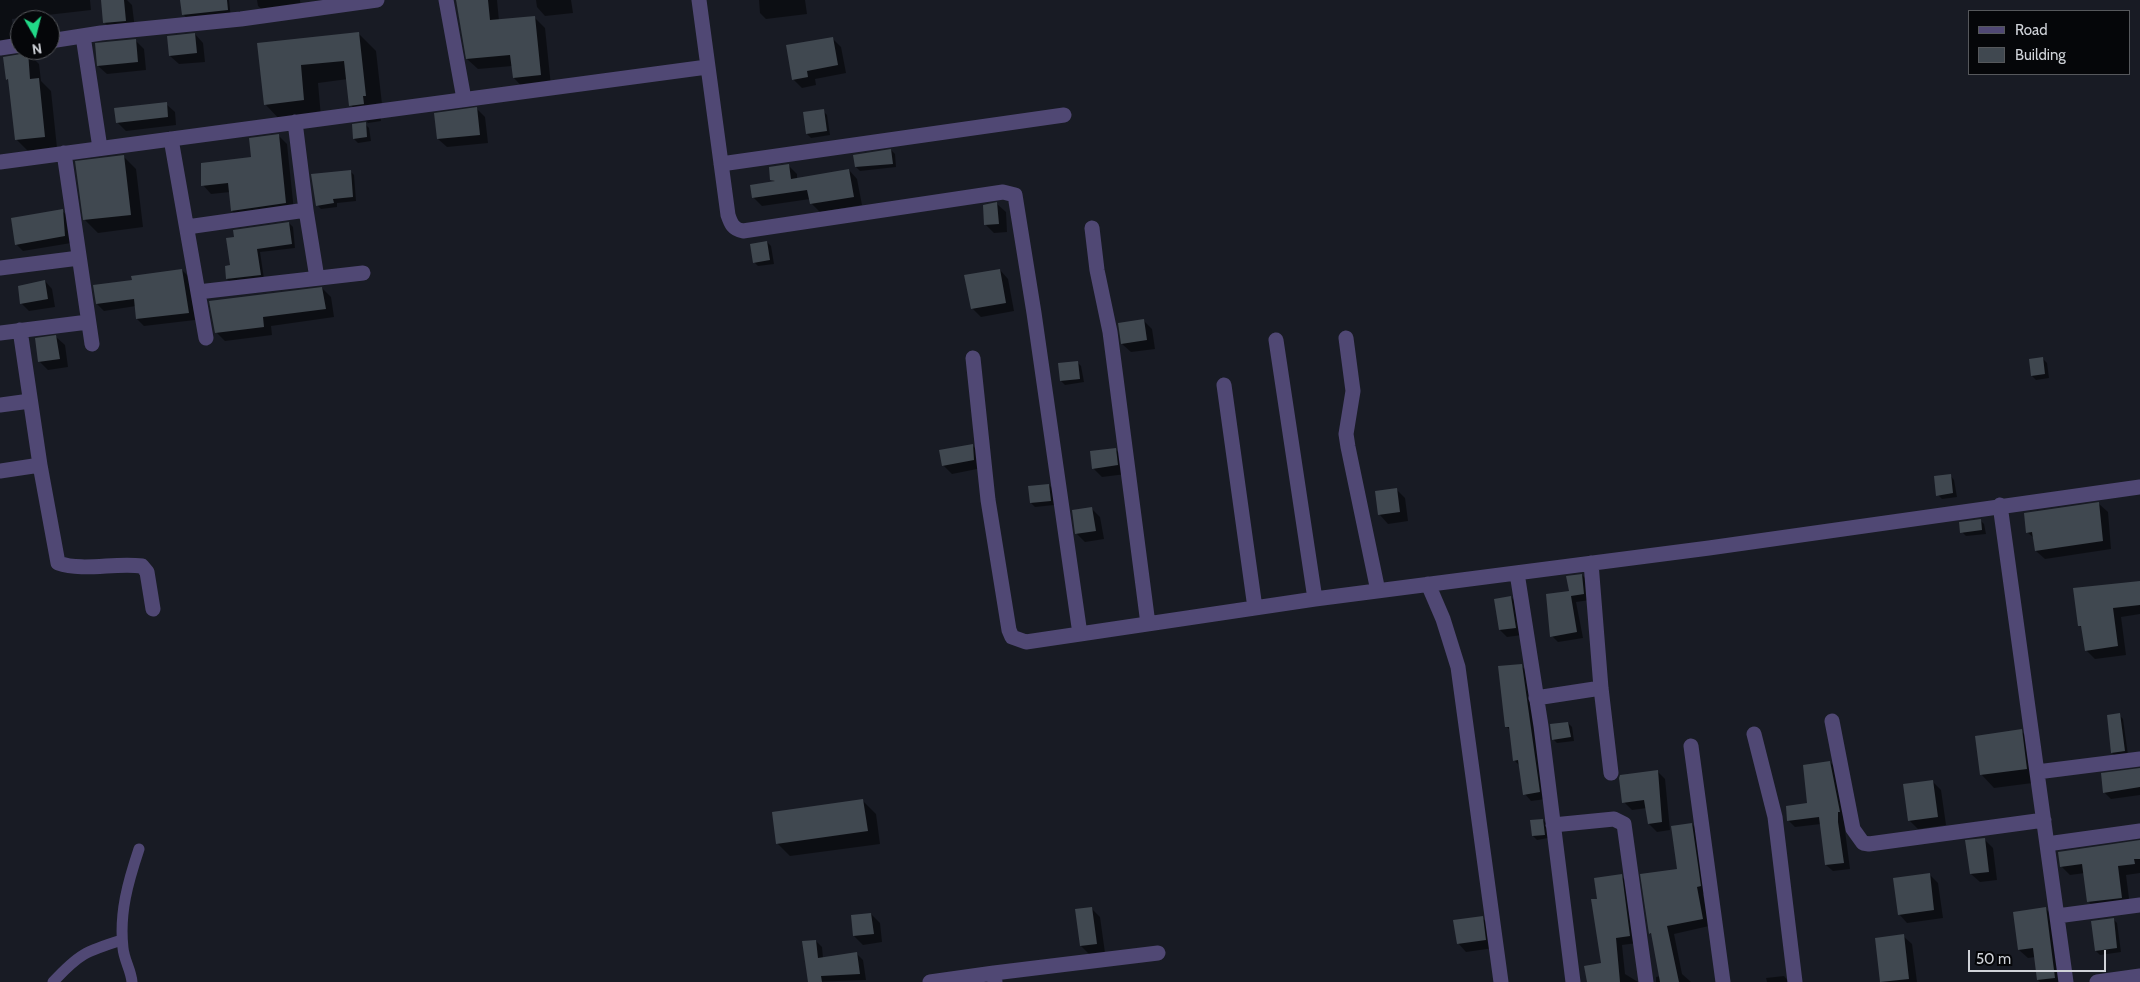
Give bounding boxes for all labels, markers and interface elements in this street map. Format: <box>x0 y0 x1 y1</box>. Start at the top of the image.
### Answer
north arrow <box>10 10 60 60</box>
legend <box>1968 10 2130 75</box>
text: Road <box>2015 21 2048 39</box>
text: N <box>31 39 43 58</box>
text: Building <box>2015 46 2066 64</box>
scale bar <box>1970 940 2108 972</box>
text: 50 m <box>1976 950 2011 968</box>

